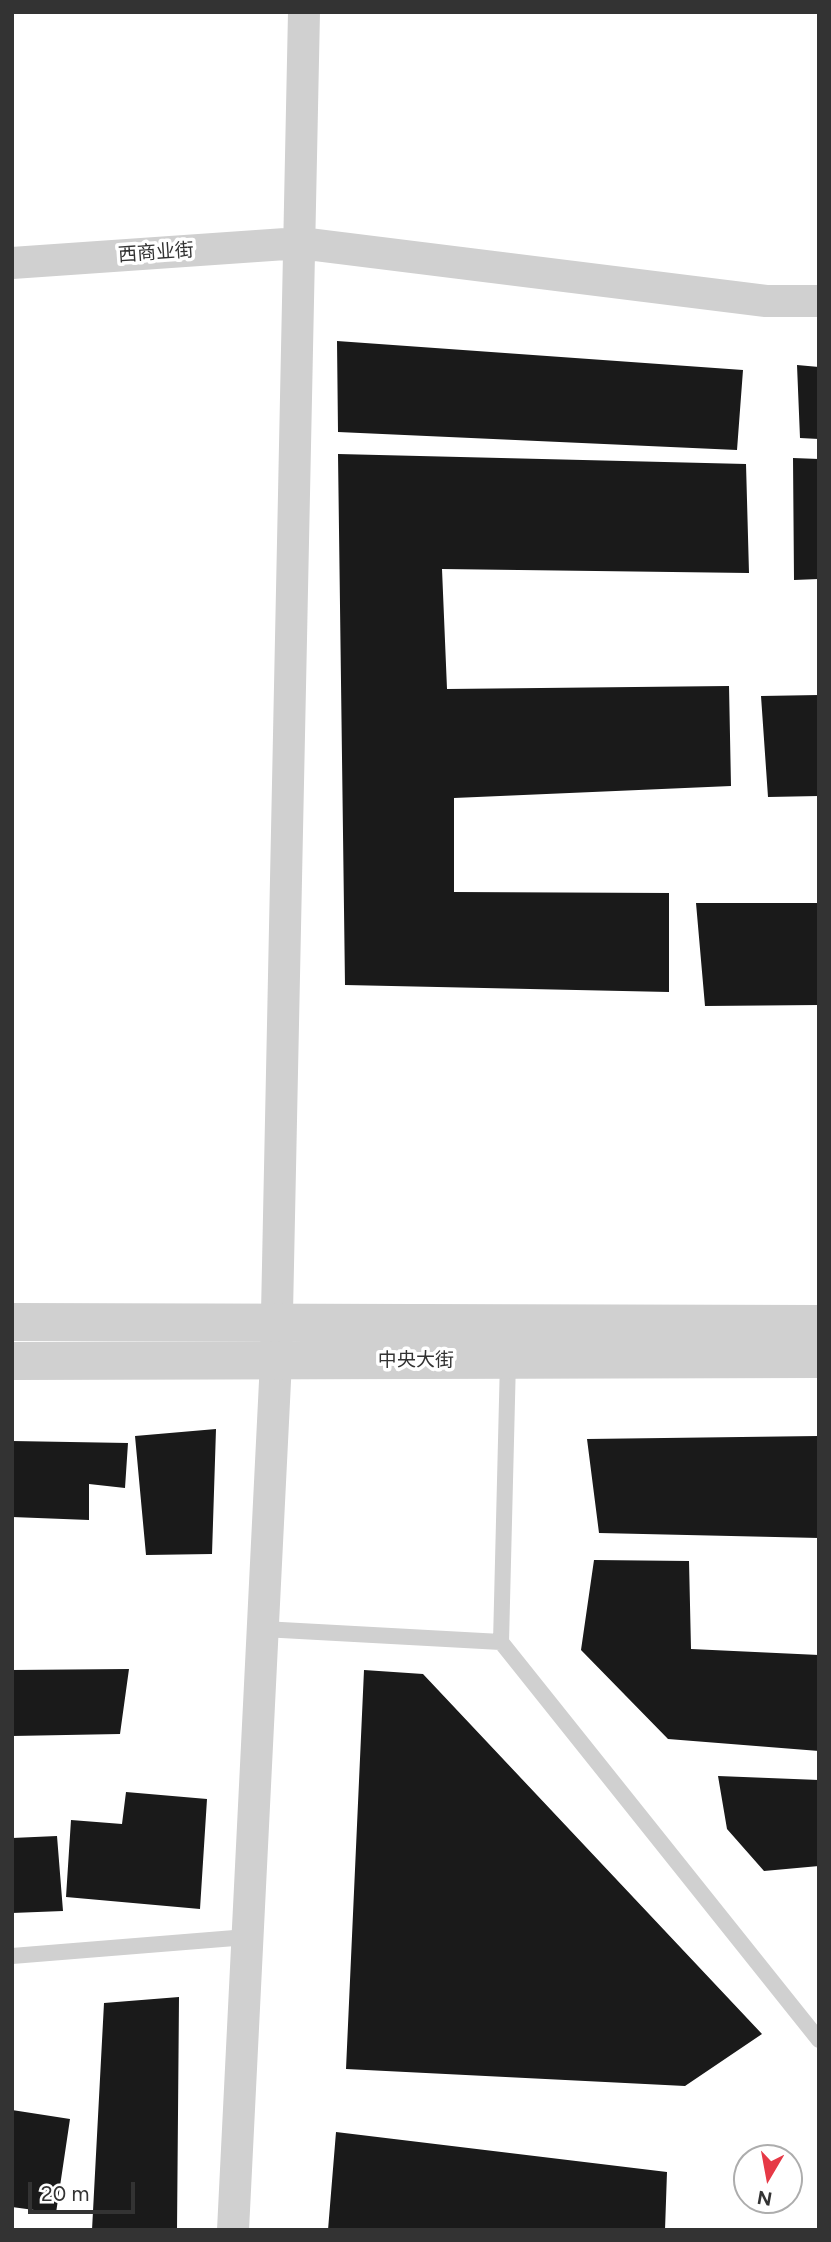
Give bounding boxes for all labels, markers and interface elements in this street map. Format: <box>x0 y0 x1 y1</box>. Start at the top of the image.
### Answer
street label: 西商业街 <box>117 239 195 267</box>
street label: 中央大街 <box>378 1349 454 1371</box>
north arrow <box>733 2144 803 2214</box>
scale bar <box>32 2168 138 2212</box>
text: 20 m <box>41 2181 89 2206</box>
text: N <box>755 2186 774 2211</box>

